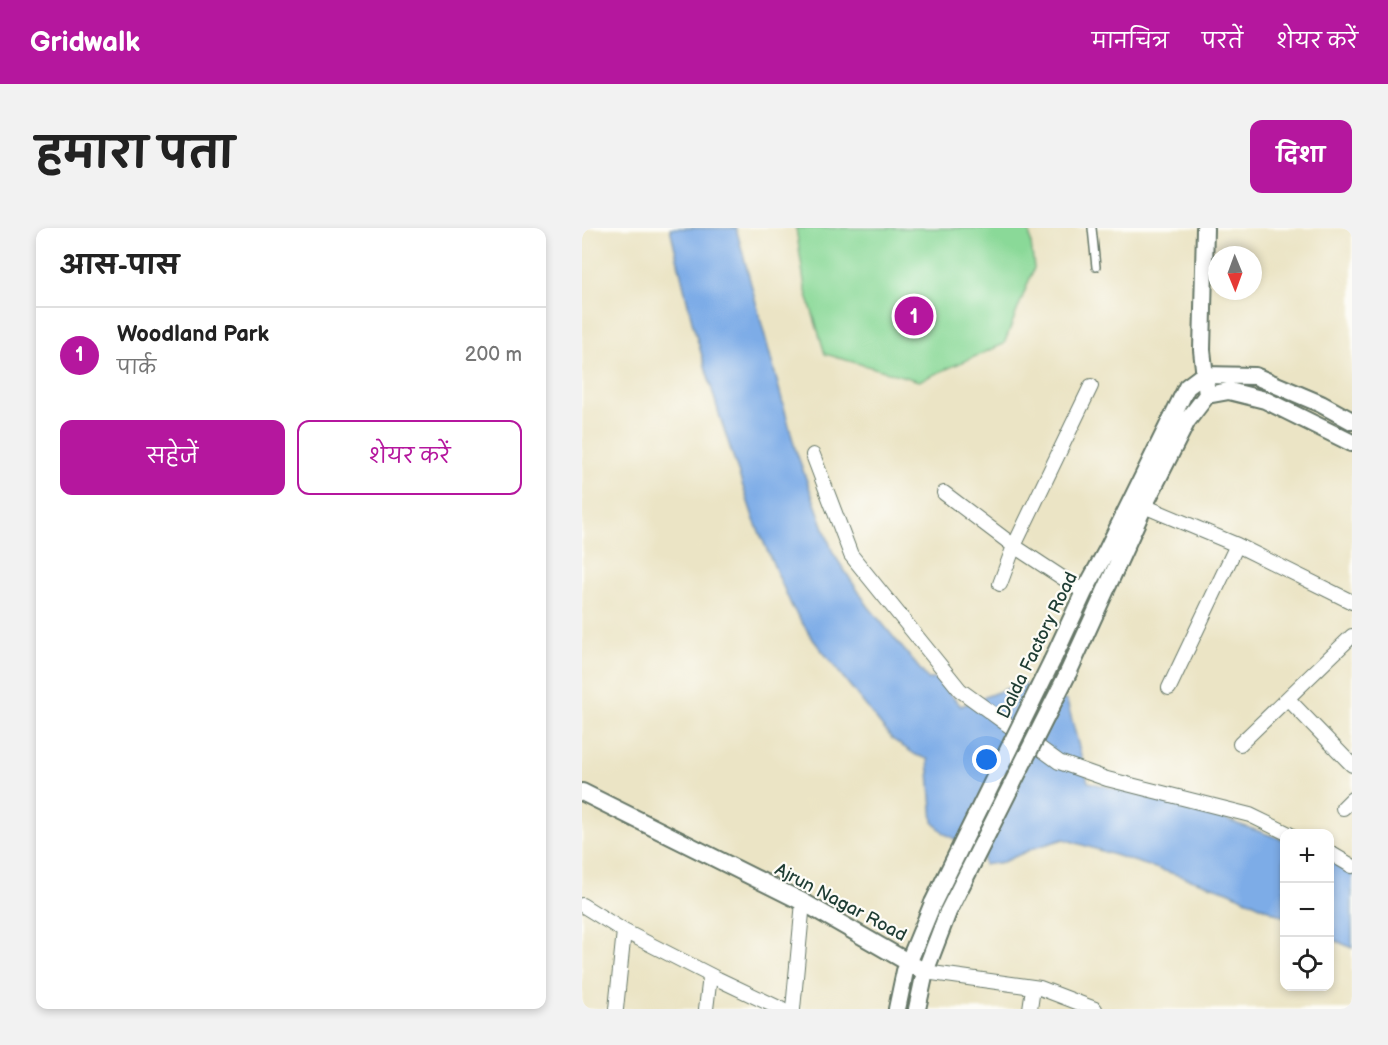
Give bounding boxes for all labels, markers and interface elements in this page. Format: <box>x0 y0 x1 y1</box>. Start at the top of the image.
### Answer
text: Gridwalk <box>30 26 140 59</box>
text: मानचित्र <box>1092 29 1169 54</box>
text: परतें <box>1202 29 1243 54</box>
text: शेयर करें <box>1276 29 1358 54</box>
button: दिशा <box>1250 120 1352 193</box>
text: हमारा पता <box>36 129 234 180</box>
north arrow <box>1208 246 1262 300</box>
text: आस-पास <box>60 251 179 282</box>
pin: 1 <box>894 294 934 338</box>
text: Woodland Park <box>117 321 269 348</box>
text: 1 <box>75 343 84 367</box>
text: 200 m <box>465 343 522 367</box>
text: पार्क <box>117 356 156 380</box>
button: सहेजें <box>60 420 285 495</box>
button: शेयर करें <box>297 420 522 495</box>
street label: Dalda Factory Road <box>993 569 1082 722</box>
your location <box>972 745 1001 774</box>
map controls <box>1280 829 1334 991</box>
button: + <box>1280 829 1334 883</box>
street label: Ajrun Nagar Road <box>771 859 910 946</box>
button: − <box>1280 883 1334 937</box>
button: locate <box>1280 937 1334 991</box>

